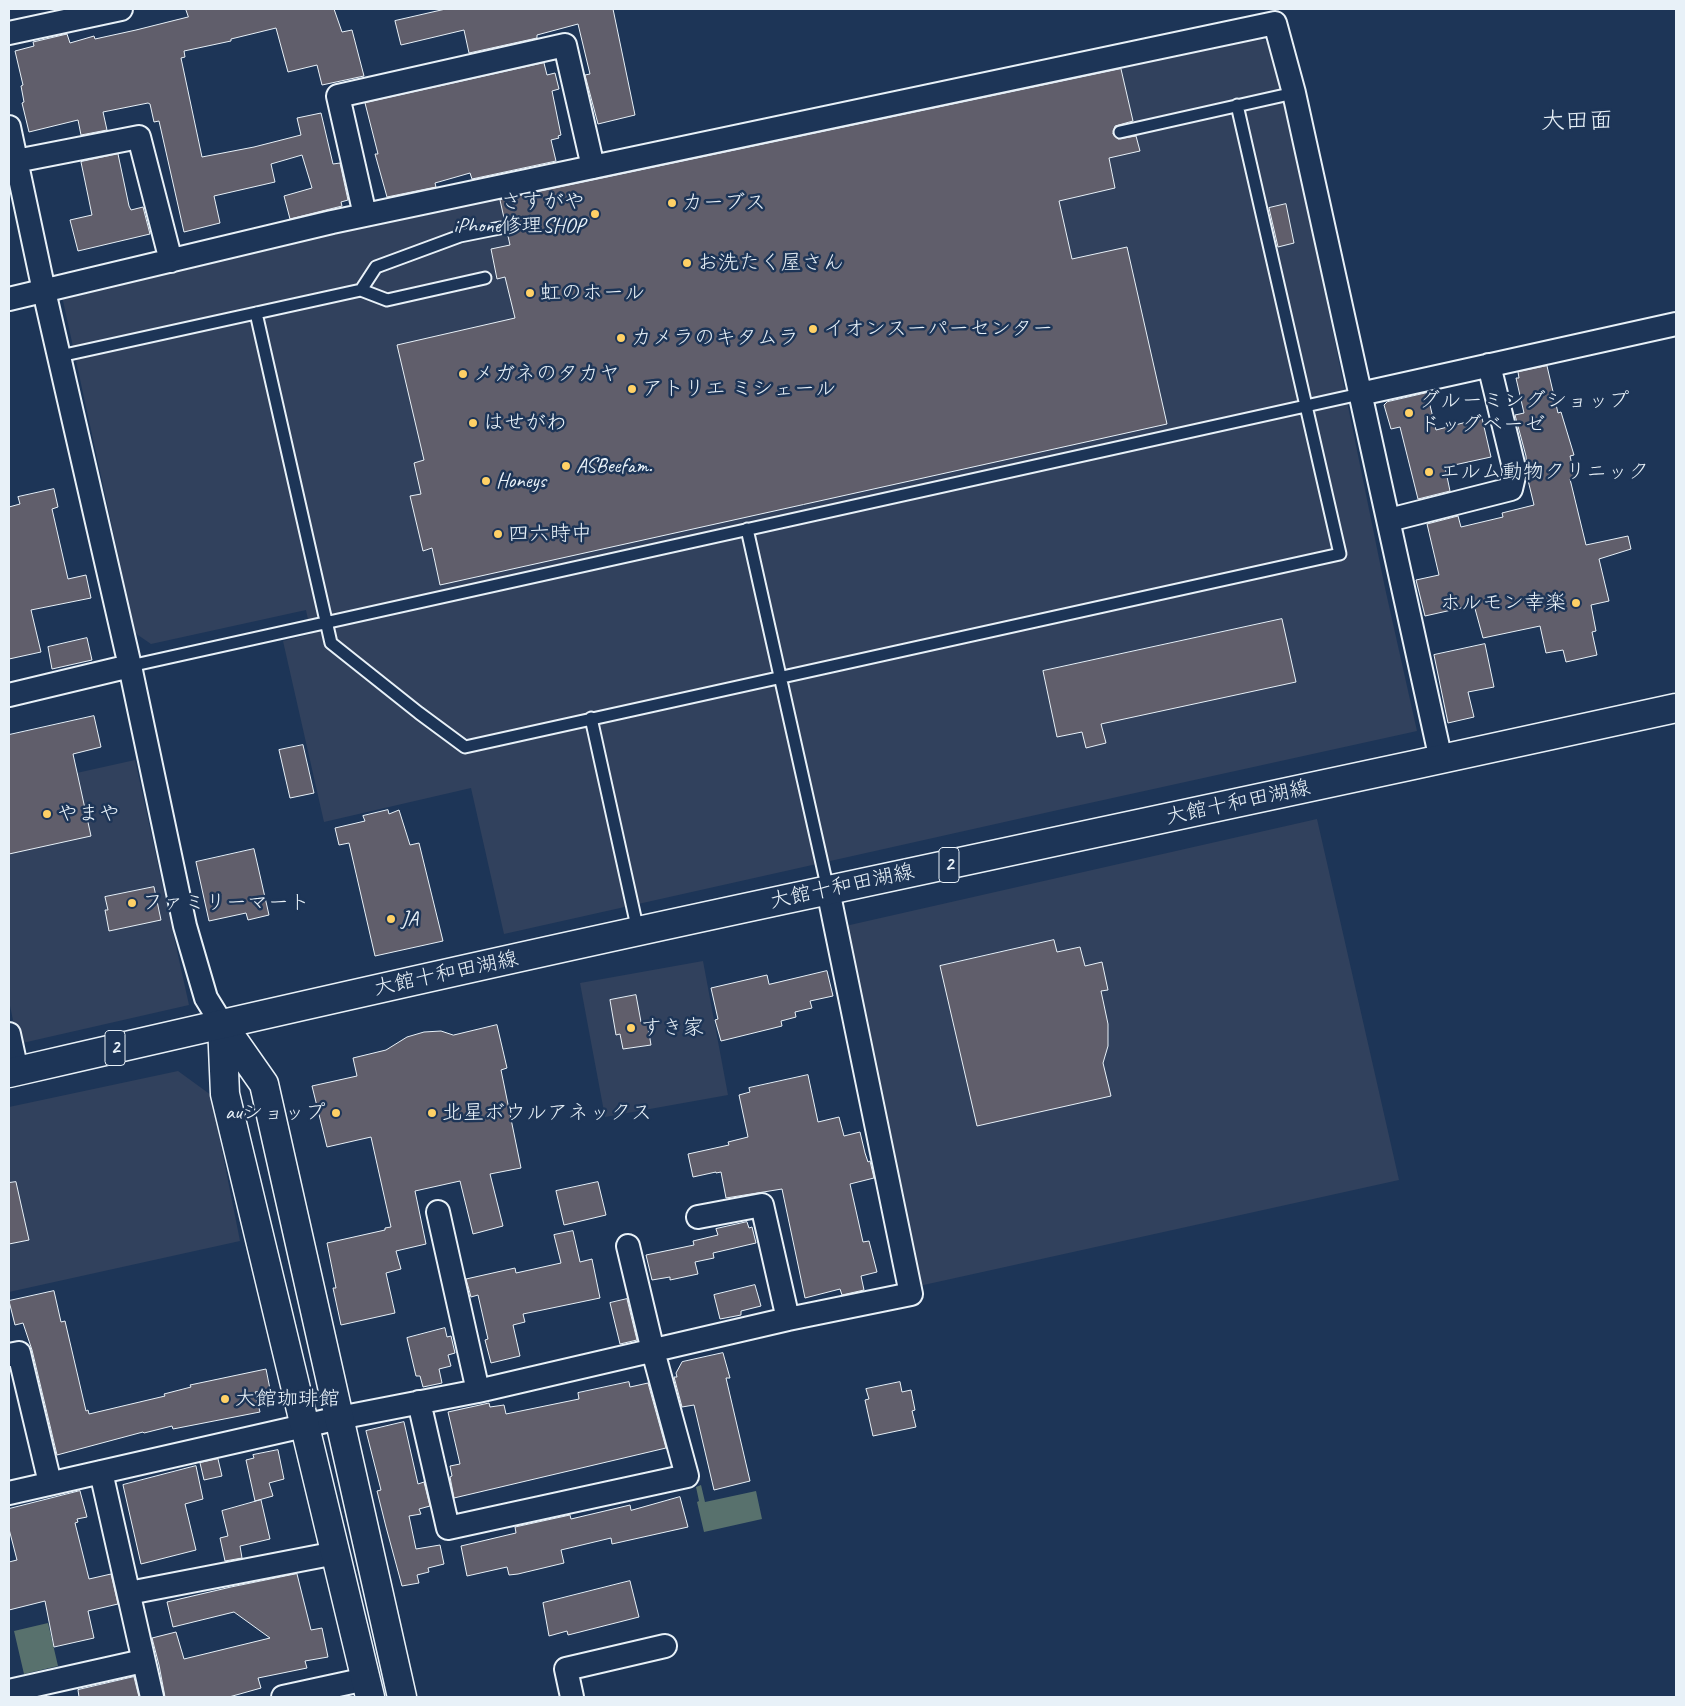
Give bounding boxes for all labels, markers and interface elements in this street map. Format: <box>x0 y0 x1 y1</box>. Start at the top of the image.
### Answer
district label: 大田面 <box>1541 108 1613 136</box>
place label: さすがや iPhone修理SHOP <box>453 189 585 239</box>
place label: カーブス <box>682 190 766 216</box>
marker: カーブス <box>666 197 678 209</box>
marker: さすがや iPhone修理SHOP <box>589 208 601 220</box>
place label: お洗たく屋さん <box>697 250 844 276</box>
marker: お洗たく屋さん <box>681 257 693 269</box>
place label: 虹のホール <box>540 280 645 306</box>
marker: 虹のホール <box>524 287 536 299</box>
place label: イオンスーパーセンター <box>823 316 1053 342</box>
marker: イオンスーパーセンター <box>807 323 819 335</box>
place label: カメラのキタムラ <box>631 325 799 351</box>
marker: カメラのキタムラ <box>615 332 627 344</box>
place label: メガネのタカヤ <box>473 361 620 387</box>
marker: メガネのタカヤ <box>457 368 469 380</box>
place label: アトリエ ミシェール <box>642 376 836 402</box>
marker: アトリエ ミシェール <box>626 383 638 395</box>
place label: グルーミングショップ ドッグベーゼ <box>1419 388 1630 438</box>
marker: グルーミングショップ ドッグベーゼ <box>1403 407 1415 419</box>
place label: はせがわ <box>483 410 567 436</box>
marker: はせがわ <box>467 417 479 429</box>
place label: ASBeefam. <box>576 453 652 479</box>
place label: エルム動物クリニック <box>1439 459 1649 485</box>
marker: ASBeefam. <box>560 460 572 472</box>
marker: エルム動物クリニック <box>1423 466 1435 478</box>
place label: Honeys <box>496 468 546 494</box>
marker: Honeys <box>480 475 492 487</box>
place label: 四六時中 <box>508 521 592 547</box>
marker: 四六時中 <box>492 528 504 540</box>
place label: ホルモン幸楽 <box>1440 590 1566 616</box>
marker: ホルモン幸楽 <box>1570 597 1582 609</box>
street label: 大館十和田湖線 <box>1163 775 1313 831</box>
place label: やまや <box>57 801 120 827</box>
marker: やまや <box>41 808 53 820</box>
road number: 2 <box>939 848 959 882</box>
street label: 大館十和田湖線 <box>767 859 917 915</box>
place label: ファミリーマート <box>142 890 310 916</box>
marker: ファミリーマート <box>126 897 138 909</box>
place label: JA <box>401 906 418 932</box>
marker: JA <box>385 913 397 925</box>
street label: 大館十和田湖線 <box>371 946 521 1002</box>
place label: すき家 <box>641 1015 704 1041</box>
marker: すき家 <box>625 1022 637 1034</box>
road number: 2 <box>105 1030 125 1066</box>
place label: auショップ <box>225 1100 326 1126</box>
place label: 北星ボウルアネックス <box>442 1100 652 1126</box>
marker: auショップ <box>330 1107 342 1119</box>
marker: 北星ボウルアネックス <box>426 1107 438 1119</box>
place label: 大館珈琲館 <box>235 1386 340 1412</box>
marker: 大館珈琲館 <box>219 1393 231 1405</box>

